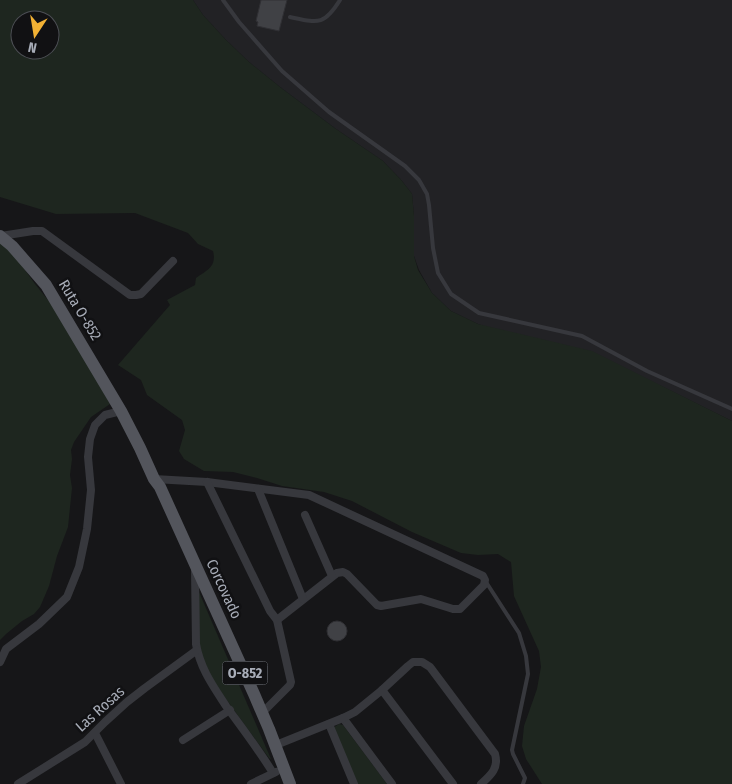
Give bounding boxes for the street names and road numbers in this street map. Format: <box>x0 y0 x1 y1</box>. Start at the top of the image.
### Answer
street label: Ruta O-852 <box>55 276 105 344</box>
street label: Corcovado <box>202 556 246 622</box>
road number: O-852 <box>222 661 268 684</box>
street label: Las Rosas <box>72 682 128 736</box>

